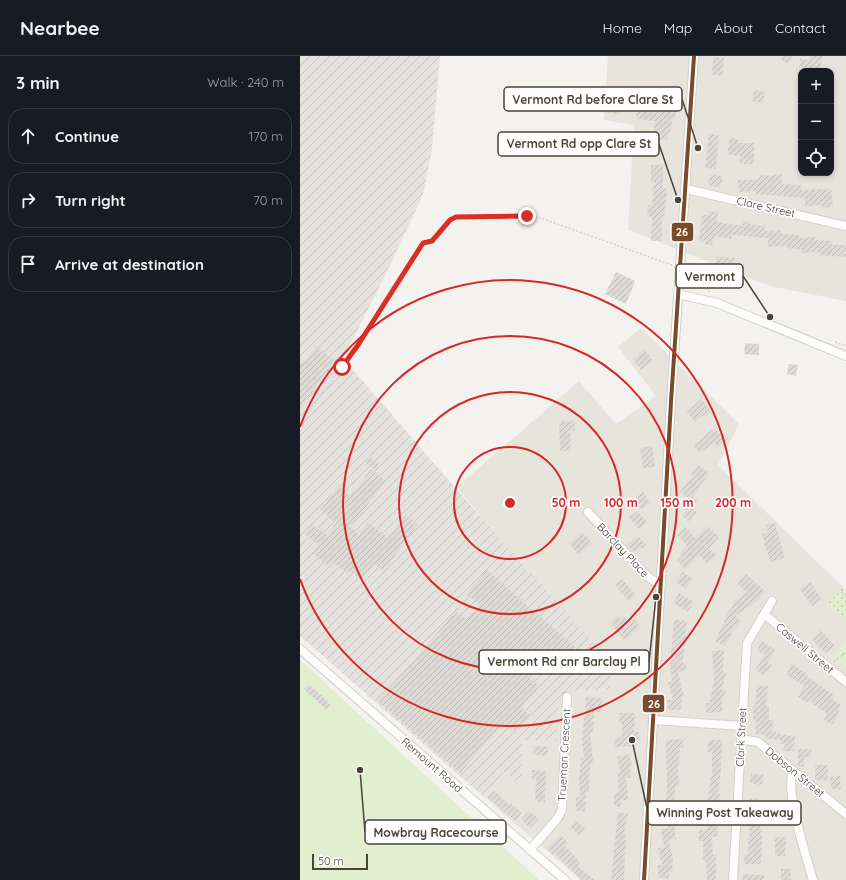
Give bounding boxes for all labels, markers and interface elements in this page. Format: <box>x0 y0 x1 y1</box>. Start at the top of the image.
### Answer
text: Nearbee <box>20 16 100 40</box>
text: Home <box>603 19 642 37</box>
text: Map <box>664 19 692 37</box>
text: About <box>714 19 753 37</box>
text: Contact <box>775 19 826 37</box>
map controls <box>798 68 834 176</box>
button: + <box>798 68 834 104</box>
text: 3 min <box>16 72 60 93</box>
text: Walk · 240 m <box>207 74 284 90</box>
callout: Vermont Rd before Clare St <box>504 87 682 111</box>
text: Vermont Rd before Clare St <box>512 92 674 107</box>
button: − <box>798 104 834 140</box>
icon: ahead <box>17 125 39 147</box>
text: Continue <box>55 127 119 146</box>
text: 170 m <box>248 128 283 144</box>
callout: Vermont Rd opp Clare St <box>498 132 659 156</box>
text: Vermont Rd opp Clare St <box>507 136 652 151</box>
button: locate <box>798 140 834 176</box>
icon: right <box>17 189 39 211</box>
text: Turn right <box>55 191 126 210</box>
text: 70 m <box>253 192 283 208</box>
street label: Clare Street <box>735 193 797 221</box>
route end <box>518 207 536 225</box>
line badge: 26 <box>671 222 694 242</box>
text: 26 <box>676 225 688 239</box>
icon: arrive <box>17 253 39 275</box>
text: Arrive at destination <box>55 255 204 274</box>
callout: Vermont <box>676 264 743 288</box>
text: Vermont <box>685 269 735 284</box>
route start <box>333 358 351 376</box>
text: 50 m <box>552 495 580 510</box>
text: 100 m <box>604 495 638 510</box>
text: 150 m <box>660 495 694 510</box>
text: 200 m <box>715 495 751 510</box>
centre of rings <box>503 496 517 510</box>
street label: Barclay Place <box>594 520 652 580</box>
street label: Caswell Street <box>773 620 837 677</box>
callout: Vermont Rd cnr Barclay Pl <box>479 650 649 674</box>
text: Vermont Rd cnr Barclay Pl <box>487 654 641 669</box>
line badge: 26 <box>642 694 665 713</box>
text: 26 <box>648 697 660 711</box>
street label: Clark Street <box>732 707 750 767</box>
street label: Trueman Crescent <box>555 708 573 802</box>
street label: Remount Road <box>398 735 466 795</box>
street label: Dobson Street <box>762 744 828 800</box>
callout: Winning Post Takeaway <box>648 801 801 825</box>
text: Winning Post Takeaway <box>657 805 793 820</box>
callout: Mowbray Racecourse <box>365 820 506 844</box>
text: Mowbray Racecourse <box>373 825 499 840</box>
scale bar <box>312 852 368 871</box>
text: 50 m <box>318 854 344 868</box>

